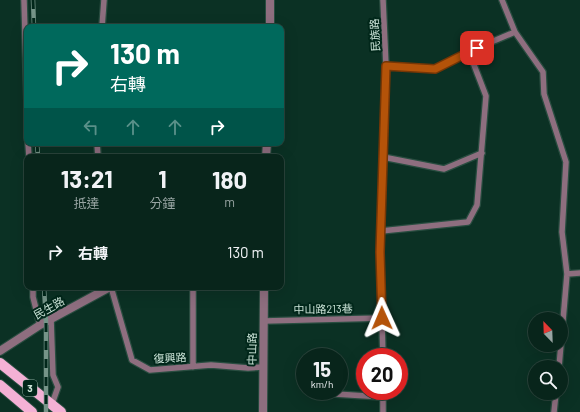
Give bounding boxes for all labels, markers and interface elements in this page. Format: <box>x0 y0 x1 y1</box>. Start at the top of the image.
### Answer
street label: 民族路 <box>367 18 382 52</box>
pin <box>460 31 494 65</box>
text: 130 m <box>110 36 180 70</box>
icon: arrive <box>466 37 488 59</box>
icon: right <box>44 40 96 92</box>
text: 右轉 <box>110 73 146 95</box>
icon: left <box>80 116 102 138</box>
icon: ahead <box>122 116 144 138</box>
icon: ahead <box>164 116 186 138</box>
icon: right <box>206 116 228 138</box>
text: 13:21 <box>61 164 113 193</box>
text: 1 <box>158 164 167 193</box>
text: 180 <box>212 165 247 194</box>
text: m <box>224 194 235 210</box>
text: 抵達 <box>74 195 100 211</box>
text: 分鐘 <box>149 195 175 211</box>
icon: right <box>44 241 66 263</box>
text: 130 m <box>227 243 264 261</box>
text: 右轉 <box>78 244 108 262</box>
street label: 民生路 <box>31 294 66 321</box>
position arrow <box>361 297 403 339</box>
street label: 中山路213巷 <box>293 301 353 316</box>
north arrow <box>528 312 568 352</box>
map controls <box>528 312 568 400</box>
street label: 中山路 <box>245 332 258 366</box>
speed limit sign: 20 <box>356 348 408 400</box>
street label: 復興路 <box>153 350 187 365</box>
text: 15 <box>313 357 331 381</box>
button: search <box>528 360 568 400</box>
text: km/h <box>311 378 333 390</box>
road number: 3 <box>23 380 37 396</box>

